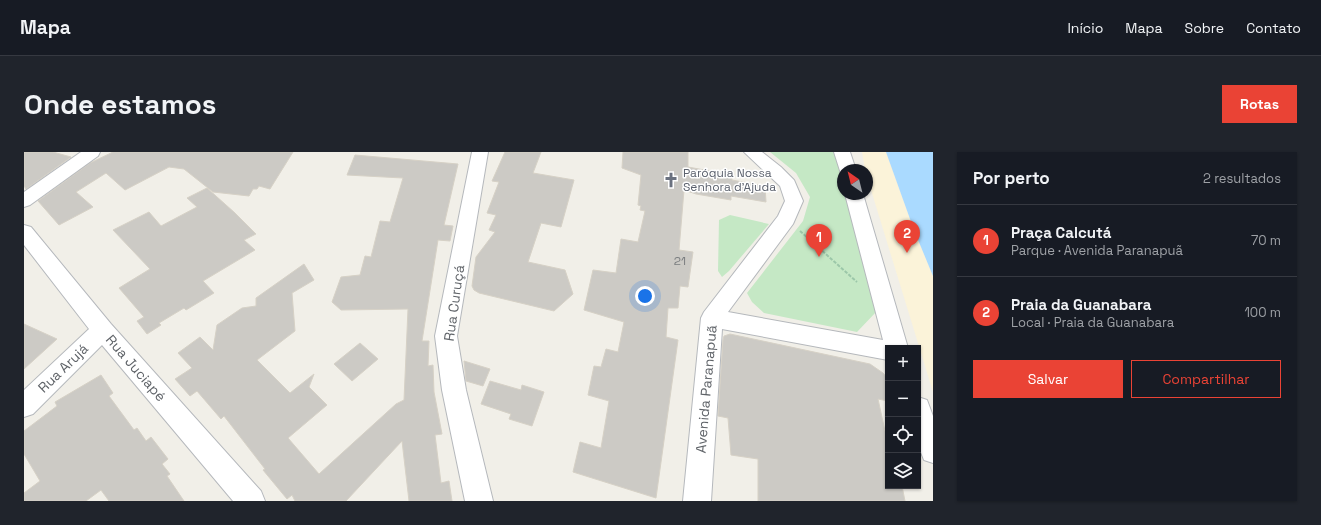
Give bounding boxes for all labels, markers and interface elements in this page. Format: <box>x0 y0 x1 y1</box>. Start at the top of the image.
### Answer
text: Mapa <box>20 15 71 40</box>
text: Início <box>1067 19 1103 37</box>
text: Mapa <box>1125 19 1163 37</box>
text: Sobre <box>1185 19 1224 37</box>
text: Contato <box>1246 19 1301 37</box>
button: Rotas <box>1222 85 1297 123</box>
text: Onde estamos <box>24 86 217 122</box>
north arrow <box>837 164 873 200</box>
place label: Paróquia Nossa Senhora d'Ajuda <box>683 165 776 195</box>
text: Por perto <box>973 167 1050 189</box>
text: 2 resultados <box>1203 170 1281 187</box>
church icon: Paróquia Nossa Senhora d'Ajuda <box>662 171 680 189</box>
pin: 2 <box>894 220 920 253</box>
text: Praça Calcutá <box>1011 223 1111 242</box>
pin: 1 <box>806 224 832 257</box>
text: 1 <box>983 232 989 249</box>
text: 70 m <box>1251 232 1281 249</box>
text: Parque · Avenida Paranapuã <box>1011 242 1183 259</box>
house number: 21 <box>674 253 686 269</box>
street label: Rua Curuçá <box>440 264 468 342</box>
your location <box>635 286 655 306</box>
text: Praia da Guanabara <box>1011 295 1151 314</box>
text: 2 <box>982 304 990 321</box>
text: 100 m <box>1244 304 1281 321</box>
text: Local · Praia da Guanabara <box>1011 314 1174 331</box>
street label: Avenida Paranapuã <box>691 324 721 454</box>
street label: Rua Juciapé <box>102 331 170 405</box>
street label: Rua Arujá <box>34 340 92 396</box>
map controls <box>885 345 921 489</box>
button: + <box>885 345 921 381</box>
button: Salvar <box>973 360 1123 398</box>
button: Compartilhar <box>1131 360 1281 398</box>
button: − <box>885 381 921 417</box>
button: locate <box>885 417 921 453</box>
button: layers <box>885 453 921 489</box>

